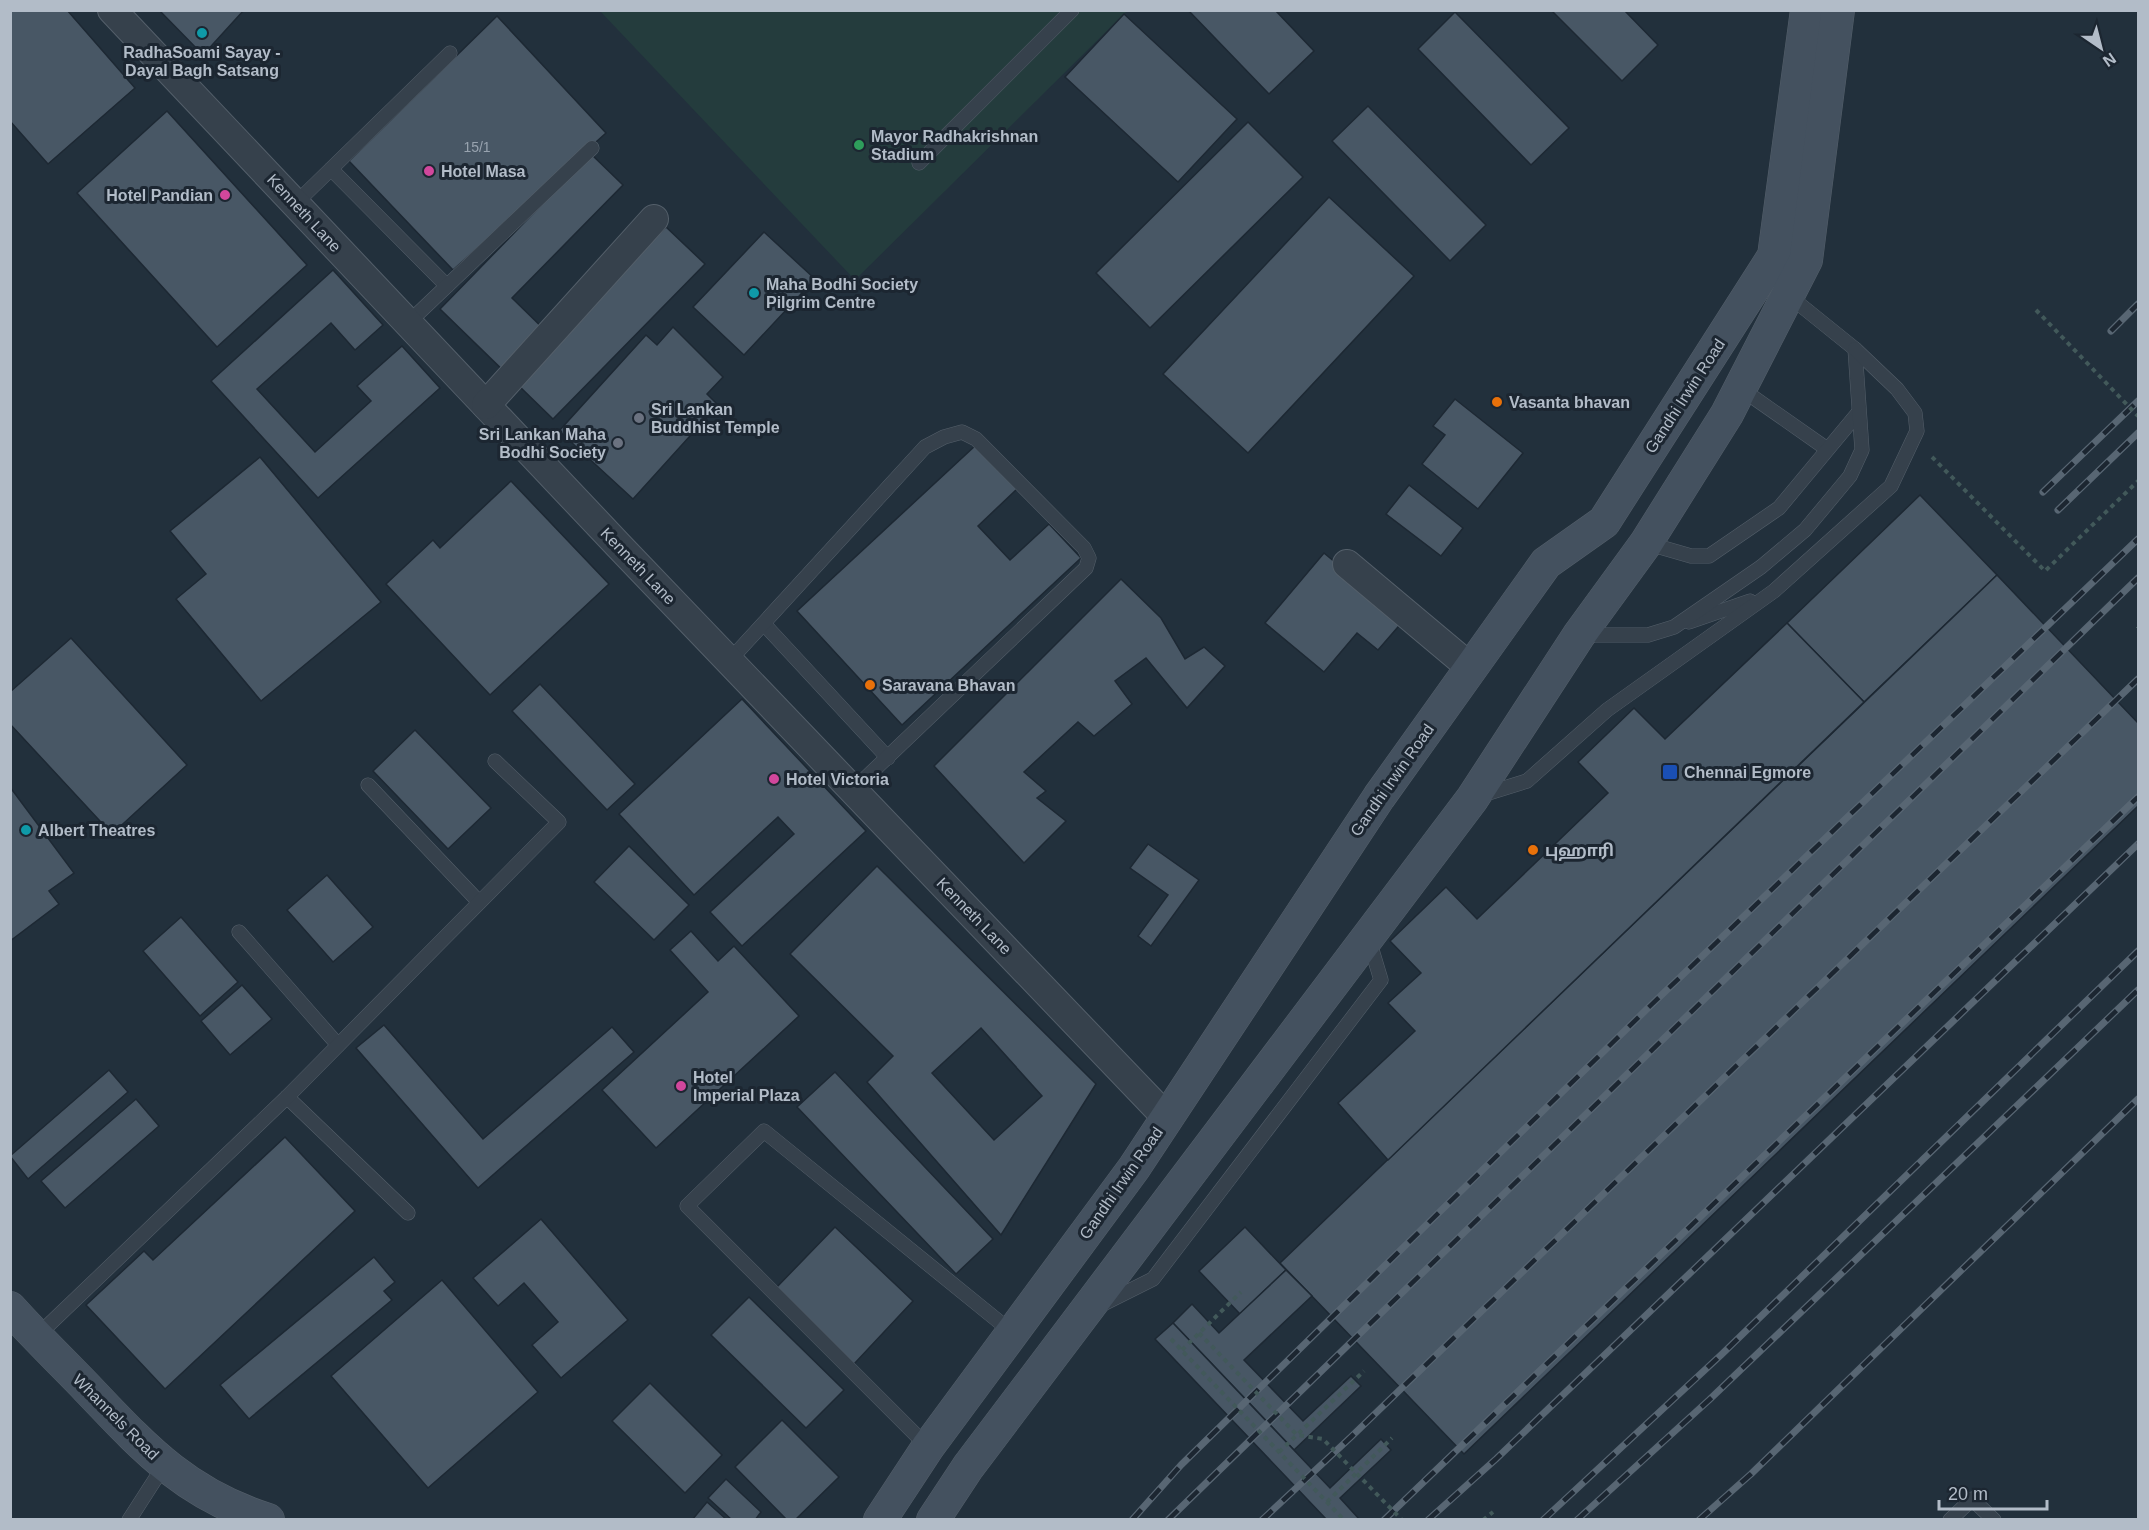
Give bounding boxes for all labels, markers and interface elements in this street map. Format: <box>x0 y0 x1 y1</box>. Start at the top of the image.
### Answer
north arrow <box>2071 18 2131 78</box>
marker: RadhaSoami Sayay - Dayal Bagh Satsang <box>195 26 209 40</box>
place label: RadhaSoami Sayay - Dayal Bagh Satsang <box>123 44 281 79</box>
text: N <box>2100 50 2119 70</box>
place label: Mayor Radhakrishnan Stadium <box>871 128 1038 163</box>
marker: Mayor Radhakrishnan Stadium <box>852 138 866 152</box>
house number: 15/1 <box>463 139 491 155</box>
place label: Hotel Masa <box>441 163 526 180</box>
marker: Hotel Masa <box>422 164 436 178</box>
street label: Kenneth Lane <box>264 171 344 255</box>
place label: Hotel Pandian <box>106 187 213 204</box>
marker: Hotel Pandian <box>218 188 232 202</box>
place label: Maha Bodhi Society Pilgrim Centre <box>766 276 918 311</box>
marker: Maha Bodhi Society Pilgrim Centre <box>747 286 761 300</box>
street label: Gandhi Irwin Road <box>1642 336 1728 456</box>
place label: Vasanta bhavan <box>1509 394 1630 411</box>
marker: Vasanta bhavan <box>1490 395 1504 409</box>
place label: Sri Lankan Buddhist Temple <box>651 401 780 436</box>
marker: Sri Lankan Buddhist Temple <box>632 411 646 425</box>
place label: Sri Lankan Maha Bodhi Society <box>479 426 606 461</box>
marker: Sri Lankan Maha Bodhi Society <box>611 436 625 450</box>
street label: Kenneth Lane <box>597 524 679 608</box>
place label: Saravana Bhavan <box>882 677 1015 694</box>
marker: Saravana Bhavan <box>863 678 877 692</box>
street label: Gandhi Irwin Road <box>1347 721 1437 839</box>
marker: Chennai Egmore <box>1661 763 1679 781</box>
place label: Chennai Egmore <box>1684 764 1811 781</box>
place label: Hotel Victoria <box>786 771 889 788</box>
marker: Hotel Victoria <box>767 772 781 786</box>
place label: Albert Theatres <box>38 822 155 839</box>
marker: Albert Theatres <box>19 823 33 837</box>
place label: புஹாரி <box>1545 842 1614 861</box>
marker: புஹாரி <box>1526 843 1540 857</box>
street label: Kenneth Lane <box>933 874 1015 958</box>
place label: Hotel Imperial Plaza <box>693 1069 800 1104</box>
marker: Hotel Imperial Plaza <box>674 1079 688 1093</box>
street label: Gandhi Irwin Road <box>1076 1124 1166 1242</box>
street label: Whannels Road <box>70 1371 162 1463</box>
scale bar <box>1939 1473 2047 1511</box>
text: 20 m <box>1948 1484 1988 1504</box>

